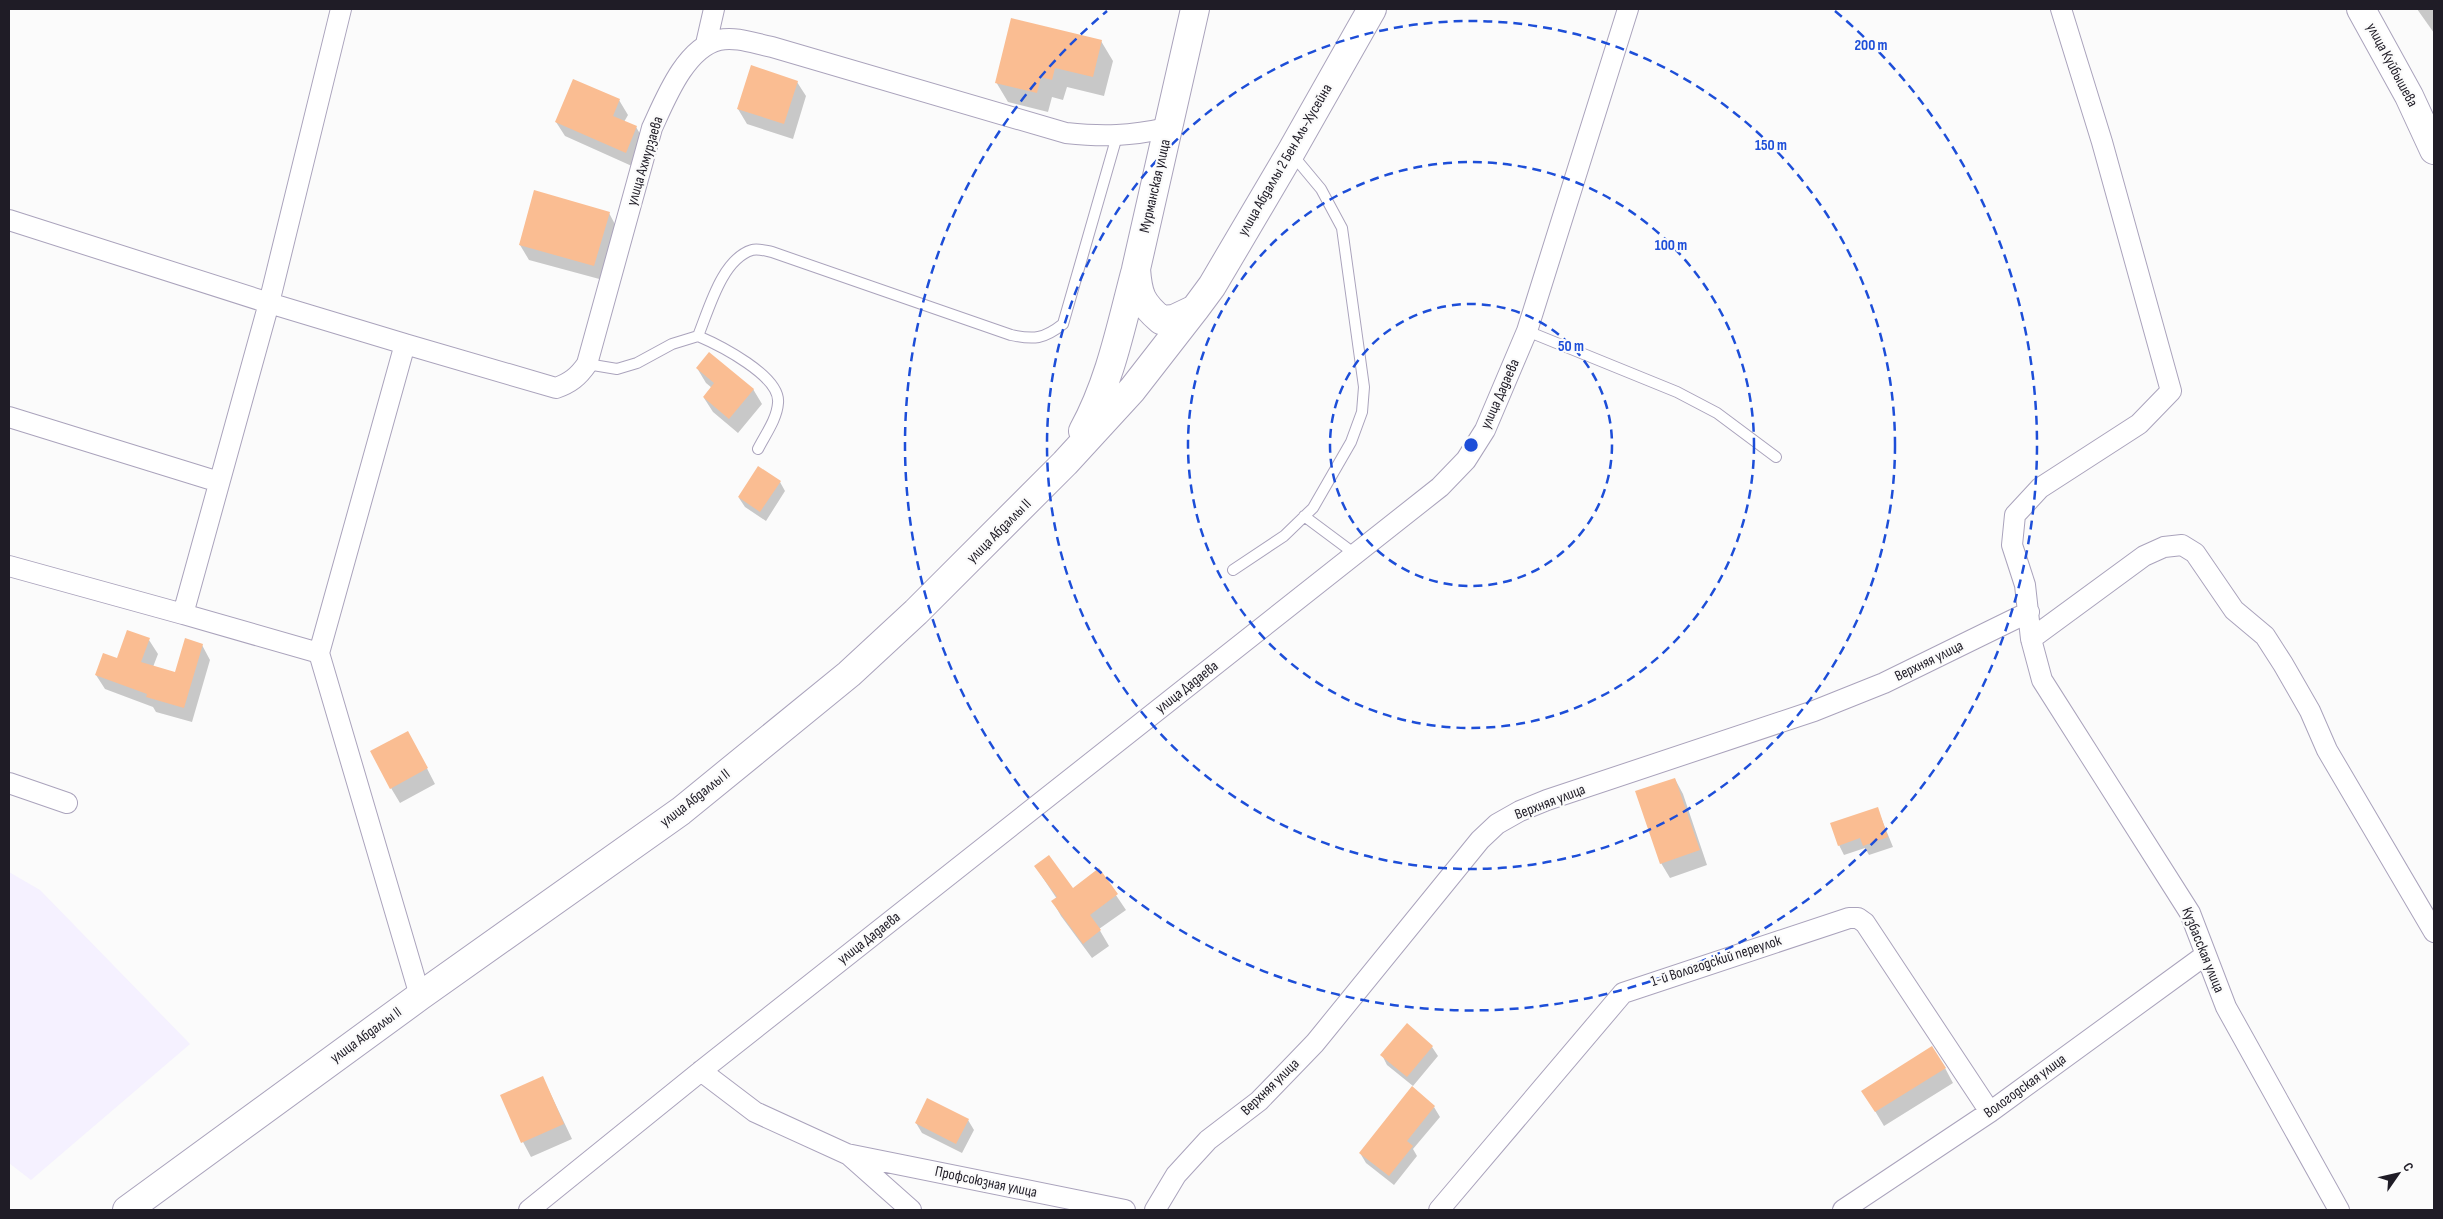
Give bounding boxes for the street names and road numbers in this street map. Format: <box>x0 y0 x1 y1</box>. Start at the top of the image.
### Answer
street label: улица Куйбышева <box>2362 20 2422 111</box>
street label: улица Абдаллы 2 Бен Аль-Хусейна <box>1234 80 1336 239</box>
street label: улица Ахмурзаева <box>622 114 668 208</box>
street label: Мурманская улица <box>1135 137 1175 235</box>
street label: улица Дадаева <box>1476 356 1524 432</box>
street label: улица Абдаллы II <box>963 495 1035 567</box>
street label: Верхняя улица <box>1892 636 1967 686</box>
street label: улица Дадаева <box>1152 656 1222 717</box>
street label: улица Абдаллы II <box>656 765 734 831</box>
street label: Верхняя улица <box>1512 780 1588 824</box>
street label: Кузбасская улица <box>2177 905 2229 996</box>
street label: улица Дадаева <box>834 907 904 968</box>
street label: 1-й Вологодский переулок <box>1648 931 1784 991</box>
street label: улица Абдаллы II <box>326 1003 406 1067</box>
street label: Вологодская улица <box>1980 1050 2070 1122</box>
street label: Верхняя улица <box>1237 1054 1303 1120</box>
street label: Профсоюзная улица <box>933 1162 1039 1202</box>

